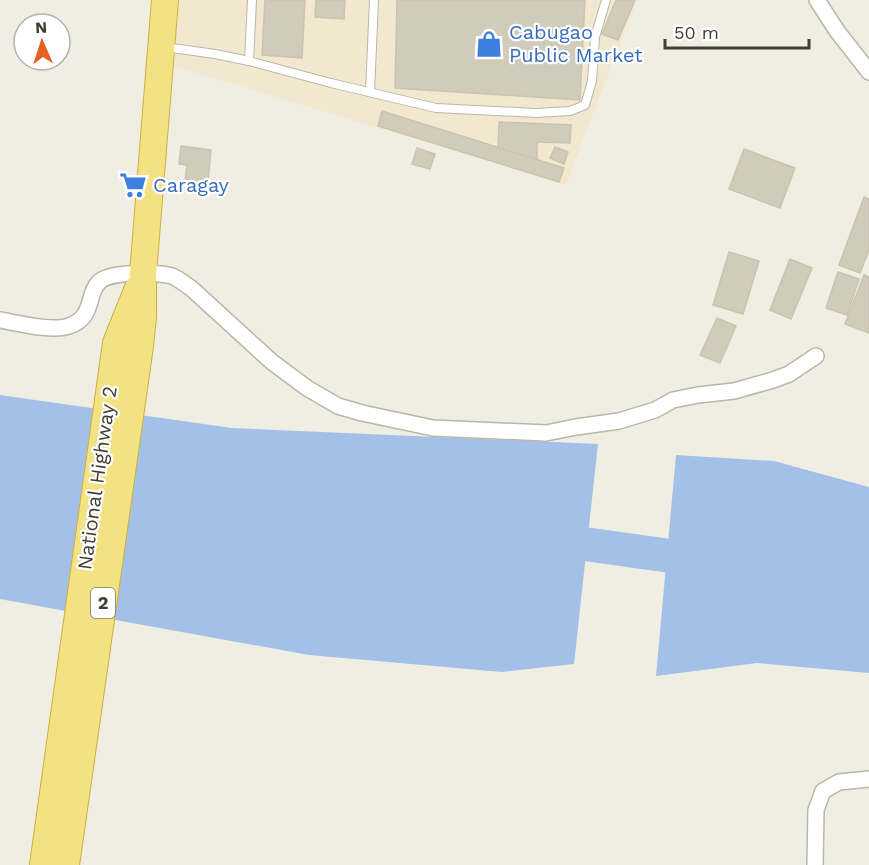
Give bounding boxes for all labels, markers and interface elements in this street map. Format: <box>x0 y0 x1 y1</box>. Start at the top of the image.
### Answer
north arrow <box>12 12 72 72</box>
scale bar <box>665 12 809 50</box>
text: N <box>35 18 48 37</box>
place label: Cabugao Public Market <box>509 20 643 67</box>
text: 50 m <box>674 22 719 43</box>
shop icon: Cabugao Public Market <box>474 29 504 59</box>
supermarket icon: Caragay <box>118 170 148 200</box>
place label: Caragay <box>153 173 230 197</box>
street label: National Highway 2 <box>72 384 122 572</box>
road number: 2 <box>91 588 115 618</box>

